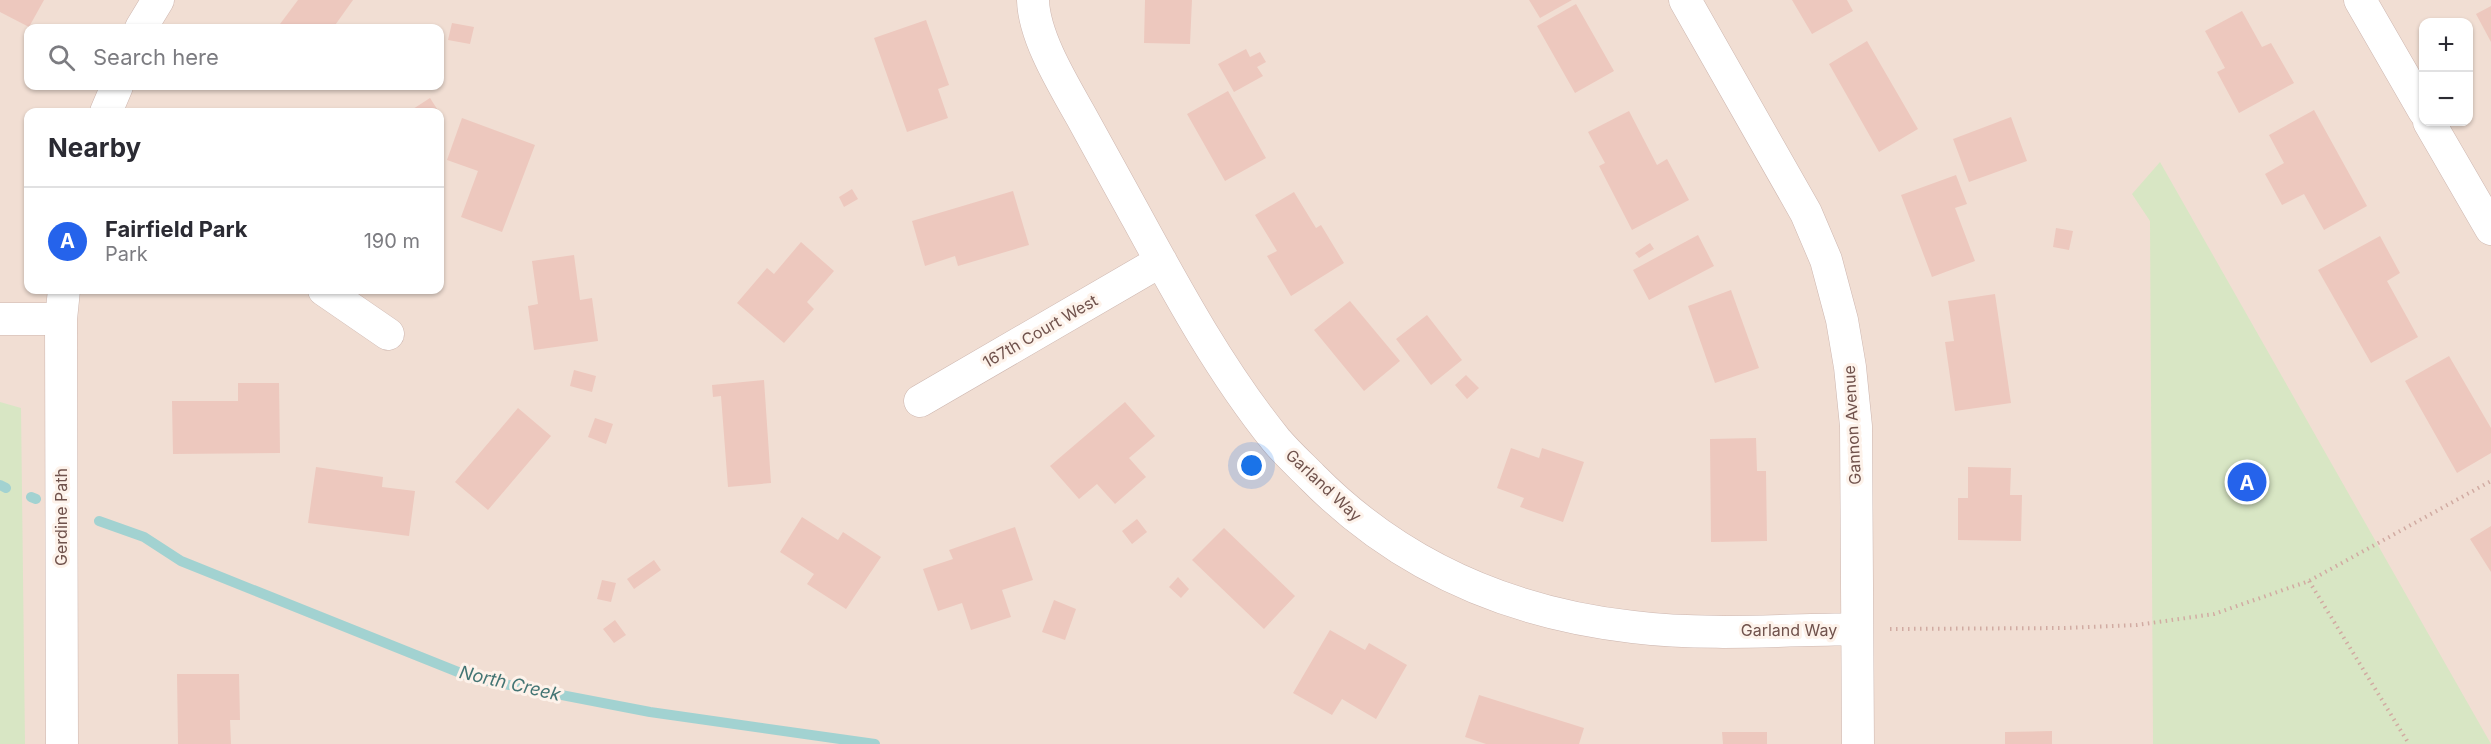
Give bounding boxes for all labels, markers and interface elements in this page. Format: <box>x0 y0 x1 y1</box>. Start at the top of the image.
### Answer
map controls <box>2419 18 2473 126</box>
button: + <box>2419 18 2473 72</box>
search box <box>24 24 444 90</box>
icon: search <box>45 41 78 74</box>
text: Search here <box>93 44 219 70</box>
button: − <box>2419 72 2473 126</box>
text: Nearby <box>48 132 141 163</box>
text: Fairfield Park <box>105 216 248 242</box>
text: A <box>60 229 75 253</box>
text: 190 m <box>364 229 420 253</box>
text: Park <box>105 242 148 266</box>
street label: 167th Court West <box>979 290 1101 372</box>
street label: Gannon Avenue <box>1839 365 1865 485</box>
street label: Garland Way <box>1282 445 1366 525</box>
your location <box>1237 451 1266 480</box>
pin: A <box>2228 460 2266 504</box>
street label: Gerdine Path <box>51 468 71 566</box>
street label: Garland Way <box>1741 620 1837 640</box>
water label: North Creek <box>457 661 564 705</box>

